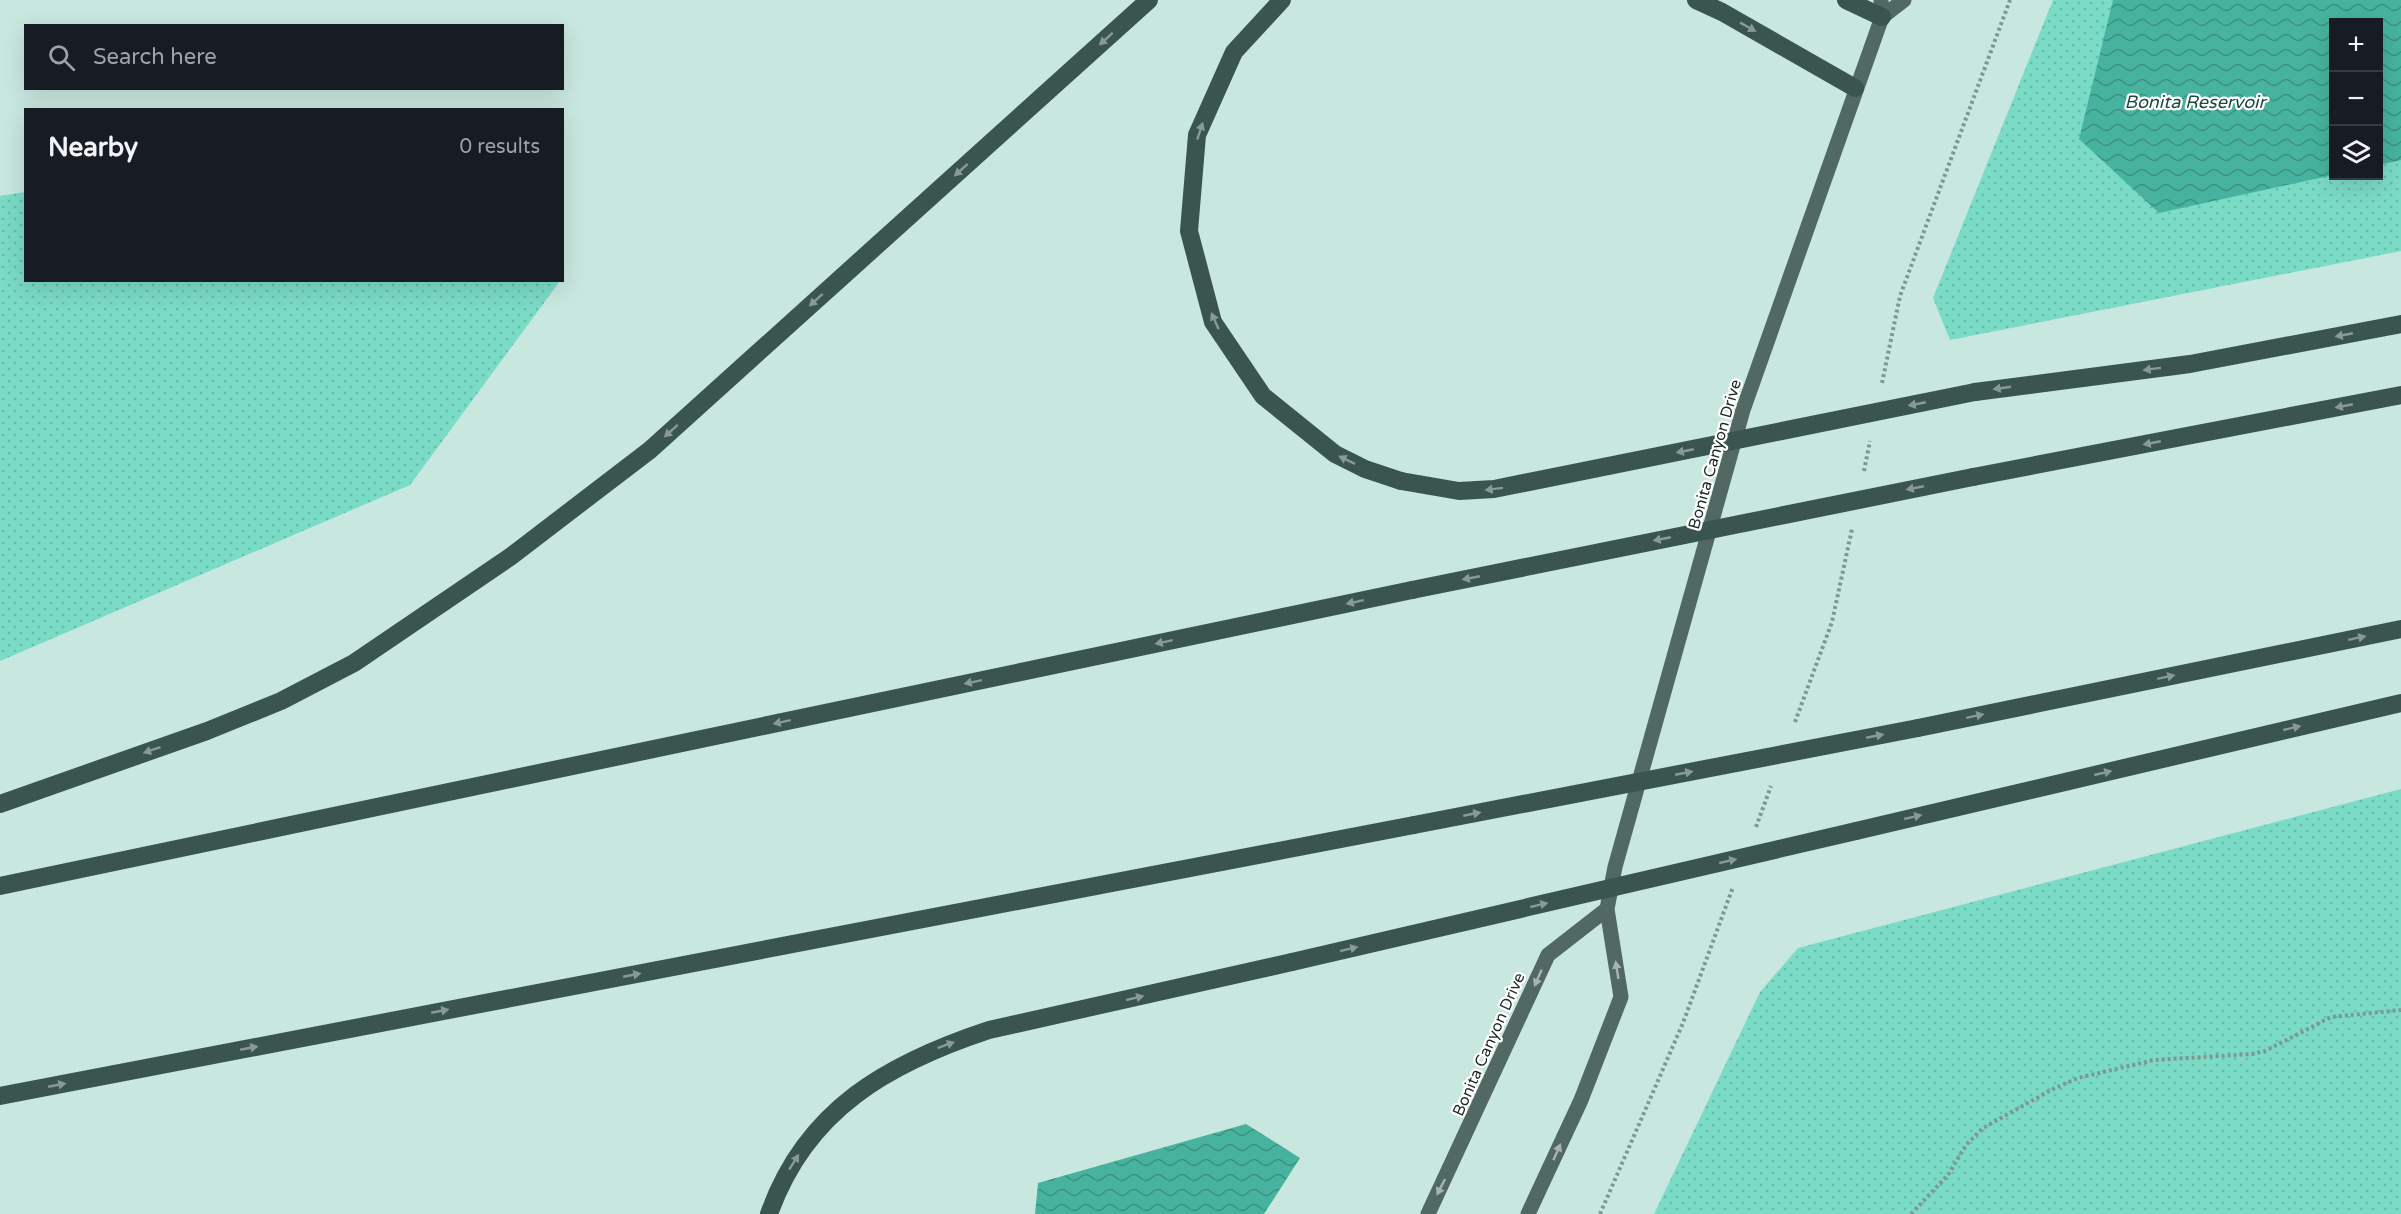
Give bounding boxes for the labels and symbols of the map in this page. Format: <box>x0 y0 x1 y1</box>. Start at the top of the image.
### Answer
one-way arrow <box>1740 22 1757 32</box>
one-way arrow <box>1098 32 1113 46</box>
water label: Bonita Reservoir <box>2125 91 2268 113</box>
one-way arrow <box>1195 122 1205 140</box>
one-way arrow <box>954 163 969 176</box>
one-way arrow <box>809 293 824 306</box>
one-way arrow <box>1210 313 1219 330</box>
one-way arrow <box>2334 331 2353 340</box>
one-way arrow <box>2142 364 2161 374</box>
street label: Bonita Canyon Drive <box>1684 377 1746 532</box>
one-way arrow <box>1993 384 2012 393</box>
one-way arrow <box>1908 400 1927 409</box>
one-way arrow <box>2334 402 2353 411</box>
one-way arrow <box>664 424 679 437</box>
one-way arrow <box>2142 438 2161 447</box>
one-way arrow <box>1675 447 1694 456</box>
one-way arrow <box>1338 456 1355 465</box>
one-way arrow <box>1484 484 1503 493</box>
one-way arrow <box>1906 484 1925 493</box>
one-way arrow <box>1653 535 1672 544</box>
one-way arrow <box>1462 574 1481 583</box>
one-way arrow <box>1345 598 1364 607</box>
one-way arrow <box>2348 633 2367 642</box>
one-way arrow <box>1154 638 1173 647</box>
one-way arrow <box>2157 672 2176 681</box>
one-way arrow <box>963 678 982 687</box>
one-way arrow <box>1966 711 1985 720</box>
one-way arrow <box>772 718 791 727</box>
one-way arrow <box>2283 723 2302 733</box>
one-way arrow <box>1866 731 1885 740</box>
one-way arrow <box>143 746 161 756</box>
one-way arrow <box>2093 767 2112 777</box>
one-way arrow <box>1674 768 1693 777</box>
one-way arrow <box>1462 809 1481 818</box>
one-way arrow <box>1903 812 1922 822</box>
one-way arrow <box>1719 855 1738 865</box>
one-way arrow <box>1529 900 1548 909</box>
one-way arrow <box>1339 944 1358 954</box>
one-way arrow <box>1612 961 1621 980</box>
one-way arrow <box>623 970 642 979</box>
street label: Bonita Canyon Drive <box>1448 970 1530 1119</box>
one-way arrow <box>1533 970 1542 987</box>
one-way arrow <box>1125 992 1144 1002</box>
one-way arrow <box>431 1006 450 1015</box>
one-way arrow <box>937 1039 955 1049</box>
one-way arrow <box>240 1043 259 1052</box>
one-way arrow <box>48 1080 67 1089</box>
one-way arrow <box>1552 1143 1562 1161</box>
one-way arrow <box>789 1154 800 1170</box>
one-way arrow <box>1437 1179 1446 1196</box>

